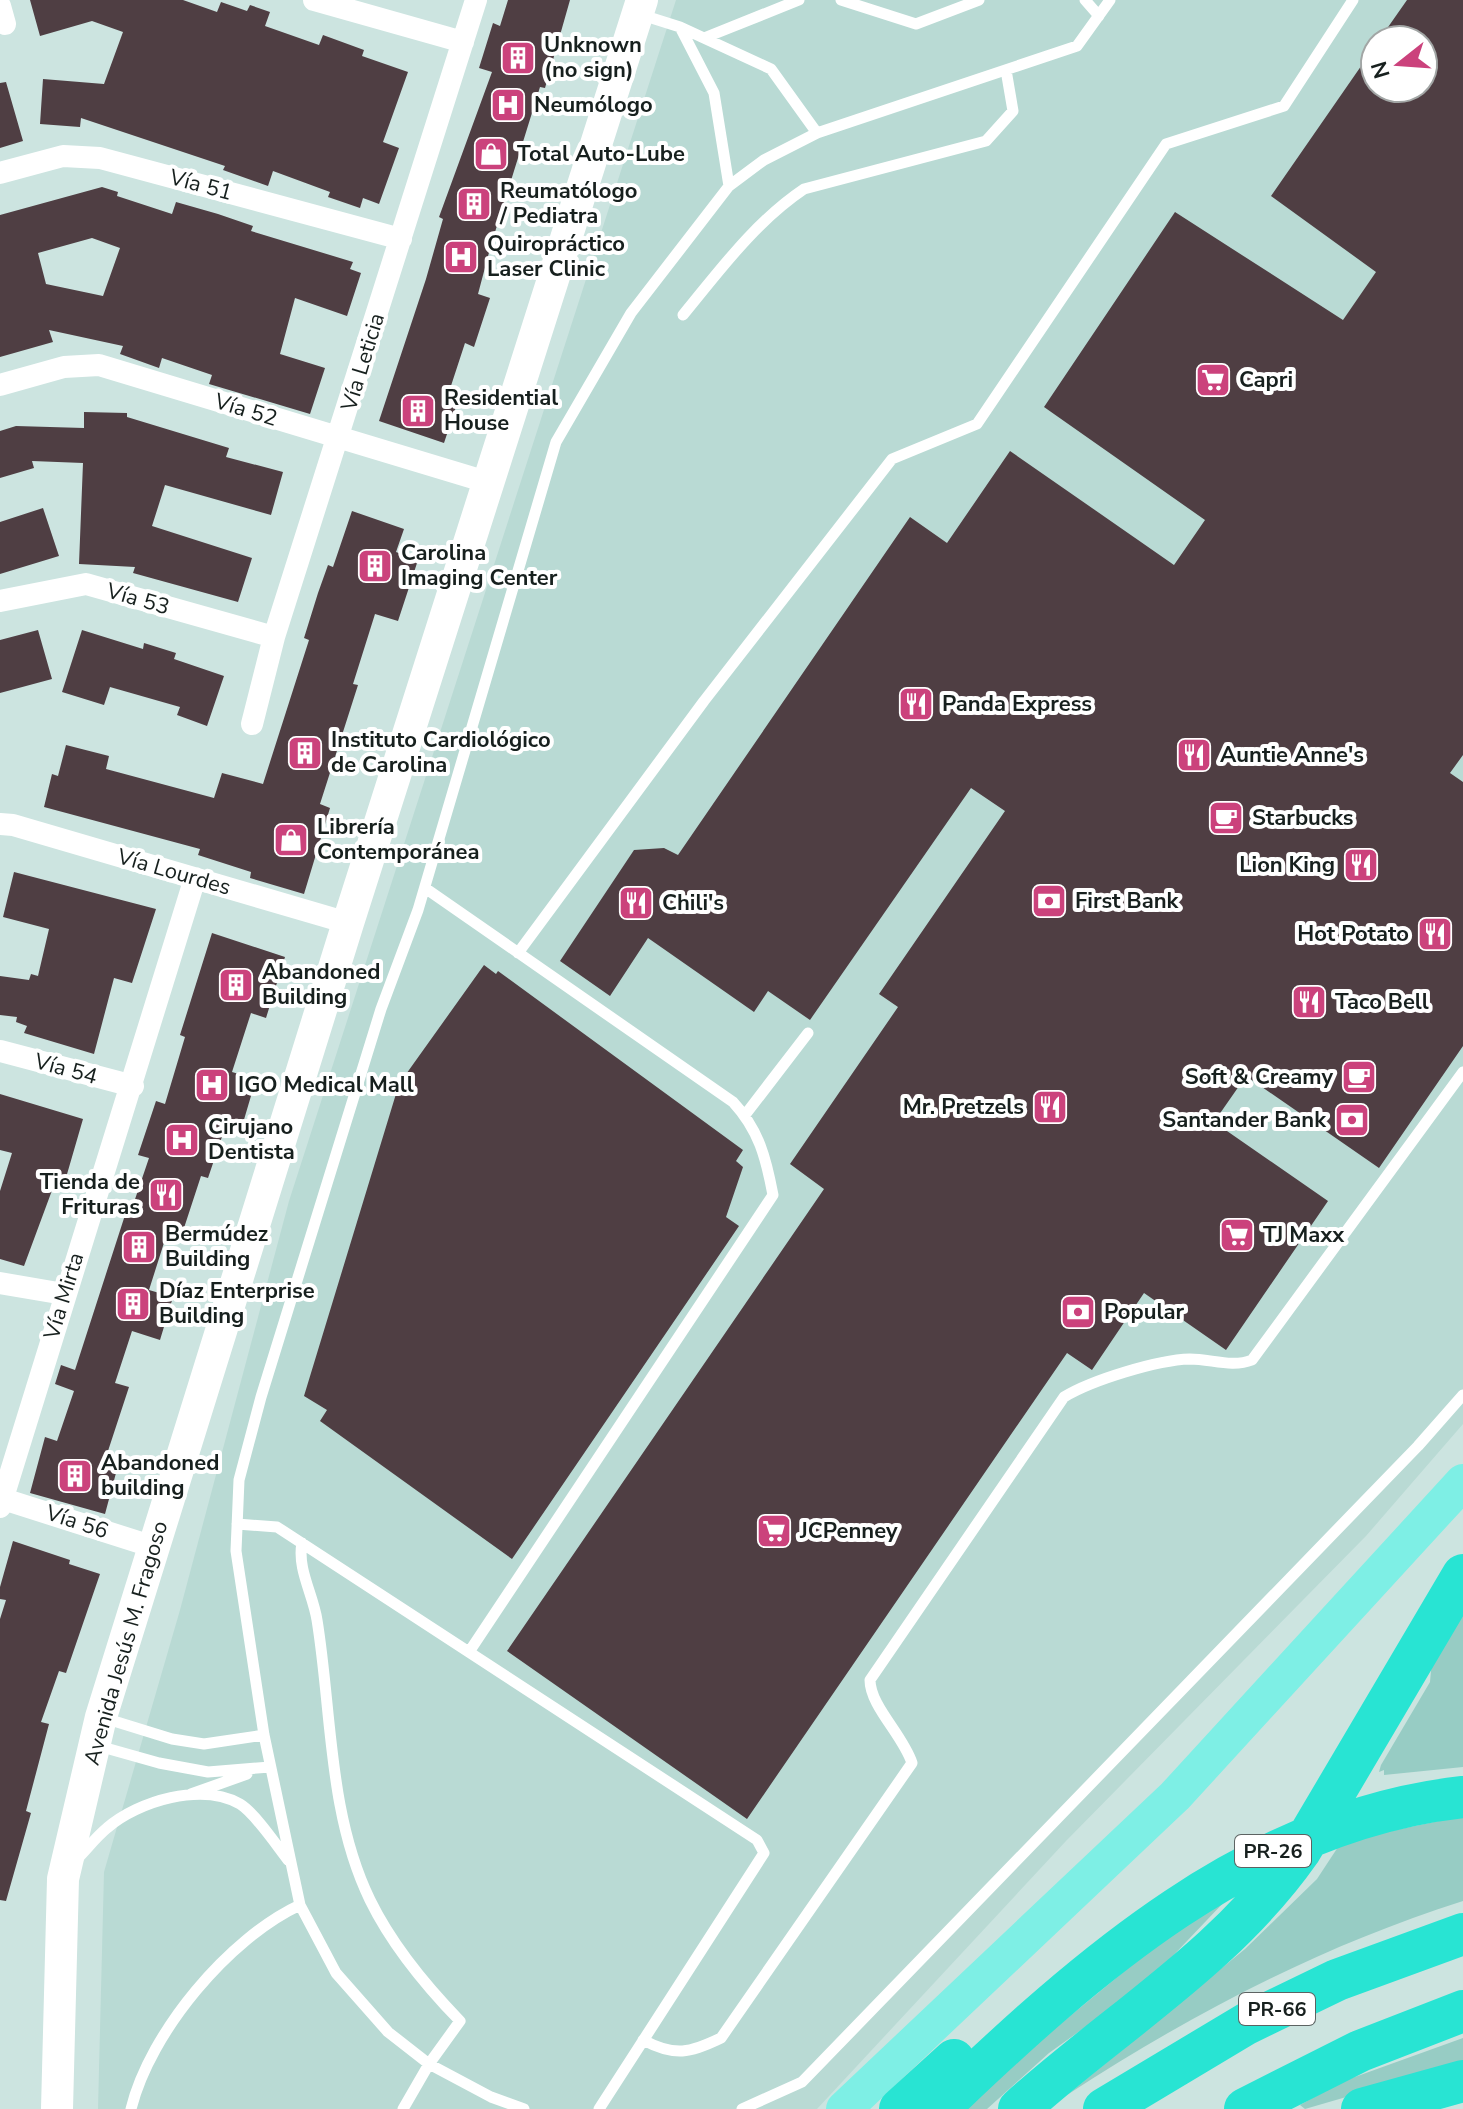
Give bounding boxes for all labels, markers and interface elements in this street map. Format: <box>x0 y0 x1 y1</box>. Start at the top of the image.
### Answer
north arrow <box>1359 24 1439 104</box>
place label: Unknown (no sign) <box>544 30 642 85</box>
building icon: Unknown (no sign) <box>499 39 537 77</box>
text: N <box>1364 57 1398 82</box>
hospital icon: Neumólogo <box>489 86 527 124</box>
place label: Neumólogo <box>534 90 653 120</box>
shop icon: Total Auto-Lube <box>472 135 510 173</box>
place label: Total Auto-Lube <box>517 139 685 169</box>
street label: Vía 51 <box>165 162 236 208</box>
place label: Reumatólogo / Pediatra <box>499 176 637 231</box>
building icon: Reumatólogo / Pediatra <box>455 185 493 223</box>
place label: Quiropráctico Laser Clinic <box>487 229 625 284</box>
hospital icon: Quiropráctico Laser Clinic <box>442 238 480 276</box>
street label: Vía Leticia <box>334 309 392 416</box>
supermarket icon: Capri <box>1194 361 1232 399</box>
place label: Capri <box>1239 365 1293 395</box>
place label: Residential House <box>444 383 558 438</box>
street label: Vía 52 <box>210 386 281 434</box>
building icon: Residential House <box>399 392 437 430</box>
place label: Carolina Imaging Center <box>401 538 558 593</box>
building icon: Carolina Imaging Center <box>356 547 394 585</box>
street label: Vía 53 <box>102 575 173 622</box>
restaurant icon: Panda Express <box>897 685 935 723</box>
place label: Panda Express <box>942 689 1092 719</box>
place label: Instituto Cardiológico de Carolina <box>331 725 551 780</box>
building icon: Instituto Cardiológico de Carolina <box>286 734 324 772</box>
restaurant icon: Auntie Anne's <box>1175 736 1213 774</box>
place label: Auntie Anne's <box>1220 740 1364 770</box>
cafe icon: Starbucks <box>1207 799 1245 837</box>
place label: Starbucks <box>1252 803 1354 833</box>
place label: Librería Contemporánea <box>317 812 480 867</box>
shop icon: Librería Contemporánea <box>272 821 310 859</box>
street label: Vía Lourdes <box>113 841 234 903</box>
restaurant icon: Lion King <box>1342 846 1380 884</box>
place label: Lion King <box>1239 850 1335 880</box>
bank icon: First Bank <box>1030 882 1068 920</box>
restaurant icon: Chili's <box>617 884 655 922</box>
place label: First Bank <box>1075 886 1180 916</box>
place label: Chili's <box>662 888 724 918</box>
restaurant icon: Hot Potato <box>1416 915 1454 953</box>
place label: Hot Potato <box>1297 919 1409 949</box>
place label: Abandoned Building <box>262 957 380 1012</box>
building icon: Abandoned Building <box>217 966 255 1004</box>
restaurant icon: Taco Bell <box>1290 983 1328 1021</box>
place label: Taco Bell <box>1335 987 1429 1017</box>
street label: Vía 54 <box>30 1046 101 1092</box>
cafe icon: Soft & Creamy <box>1340 1058 1378 1096</box>
place label: Soft & Creamy <box>1185 1062 1333 1092</box>
hospital icon: IGO Medical Mall <box>193 1066 231 1104</box>
place label: IGO Medical Mall <box>238 1070 414 1100</box>
restaurant icon: Mr. Pretzels <box>1031 1088 1069 1126</box>
place label: Mr. Pretzels <box>903 1092 1024 1122</box>
bank icon: Santander Bank <box>1333 1101 1371 1139</box>
place label: Santander Bank <box>1162 1105 1327 1135</box>
place label: Cirujano Dentista <box>208 1112 295 1167</box>
hospital icon: Cirujano Dentista <box>163 1121 201 1159</box>
place label: Tienda de Frituras <box>40 1167 140 1222</box>
restaurant icon: Tienda de Frituras <box>147 1176 185 1214</box>
supermarket icon: TJ Maxx <box>1218 1216 1256 1254</box>
place label: Bermúdez Building <box>165 1219 268 1274</box>
place label: TJ Maxx <box>1263 1220 1345 1250</box>
building icon: Bermúdez Building <box>120 1228 158 1266</box>
street label: Vía Mirta <box>36 1249 91 1344</box>
place label: Díaz Enterprise Building <box>159 1276 315 1331</box>
building icon: Díaz Enterprise Building <box>114 1285 152 1323</box>
bank icon: Popular <box>1059 1293 1097 1331</box>
place label: Popular <box>1104 1297 1184 1327</box>
place label: Abandoned building <box>101 1448 219 1503</box>
building icon: Abandoned building <box>56 1457 94 1495</box>
street label: Vía 56 <box>41 1498 112 1546</box>
supermarket icon: JCPenney <box>755 1512 793 1550</box>
place label: JCPenney <box>799 1516 898 1546</box>
street label: Avenida Jesús M. Fragoso <box>77 1517 175 1769</box>
road number: PR-26 <box>1235 1835 1311 1867</box>
road number: PR-66 <box>1239 1993 1315 2025</box>

